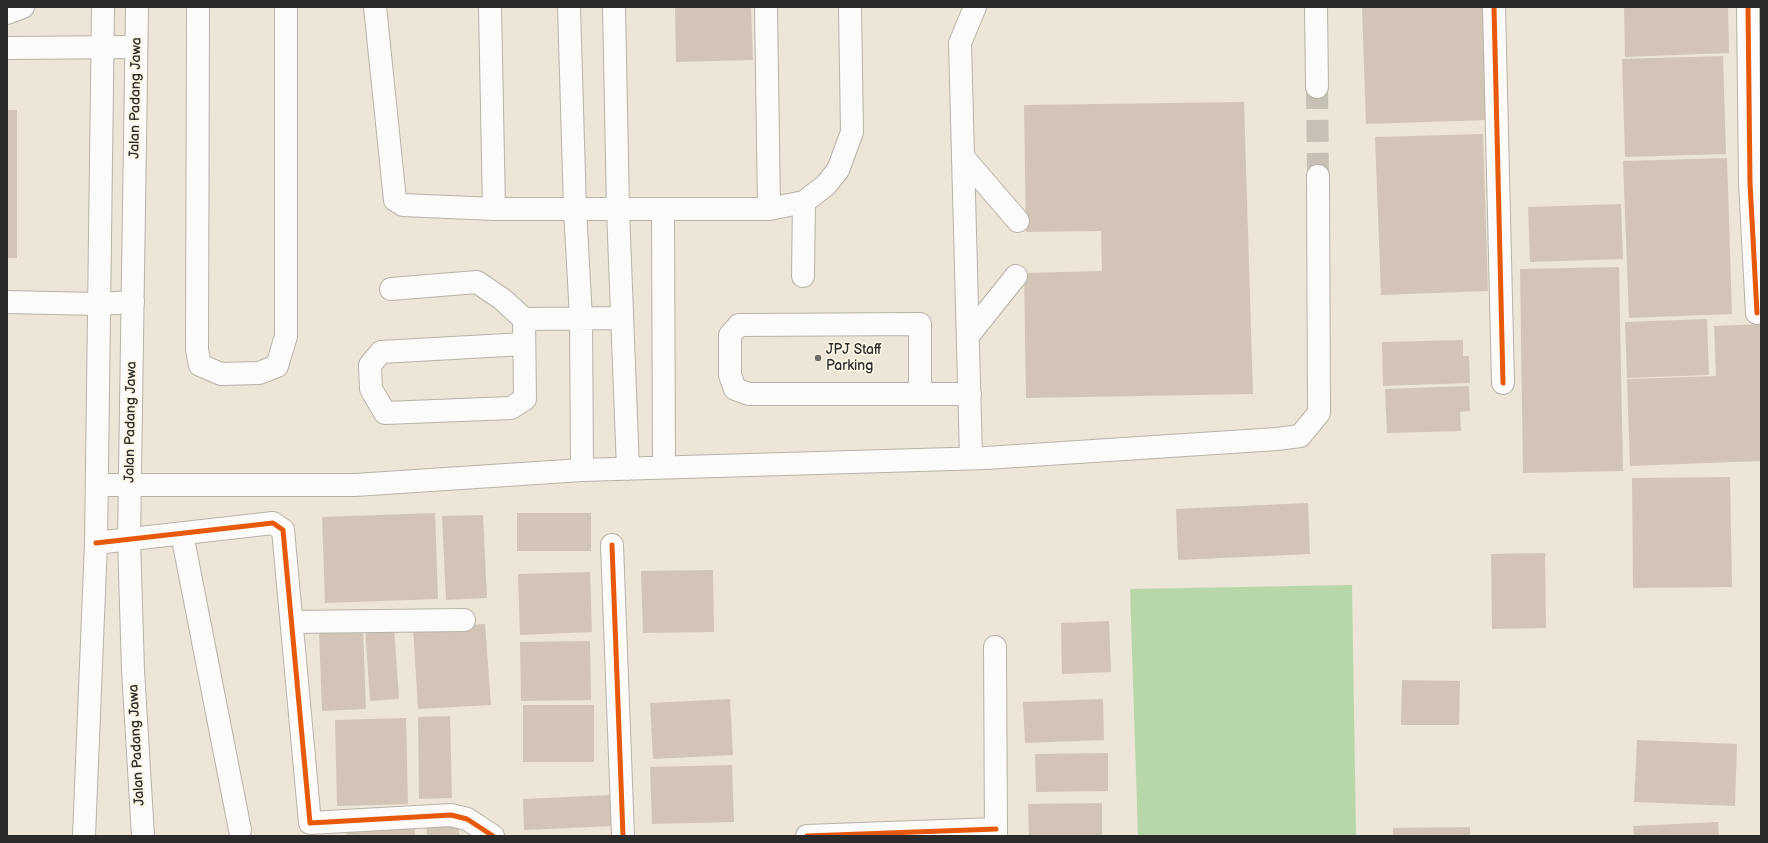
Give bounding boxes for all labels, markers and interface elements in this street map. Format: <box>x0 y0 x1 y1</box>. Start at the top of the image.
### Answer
street label: Jalan Padang Jawa <box>127 37 145 159</box>
place label: JPJ Staff Parking <box>826 342 882 374</box>
marker: JPJ Staff Parking <box>813 353 823 363</box>
street label: Jalan Padang Jawa <box>122 361 140 483</box>
street label: Jalan Padang Jawa <box>125 684 149 806</box>

